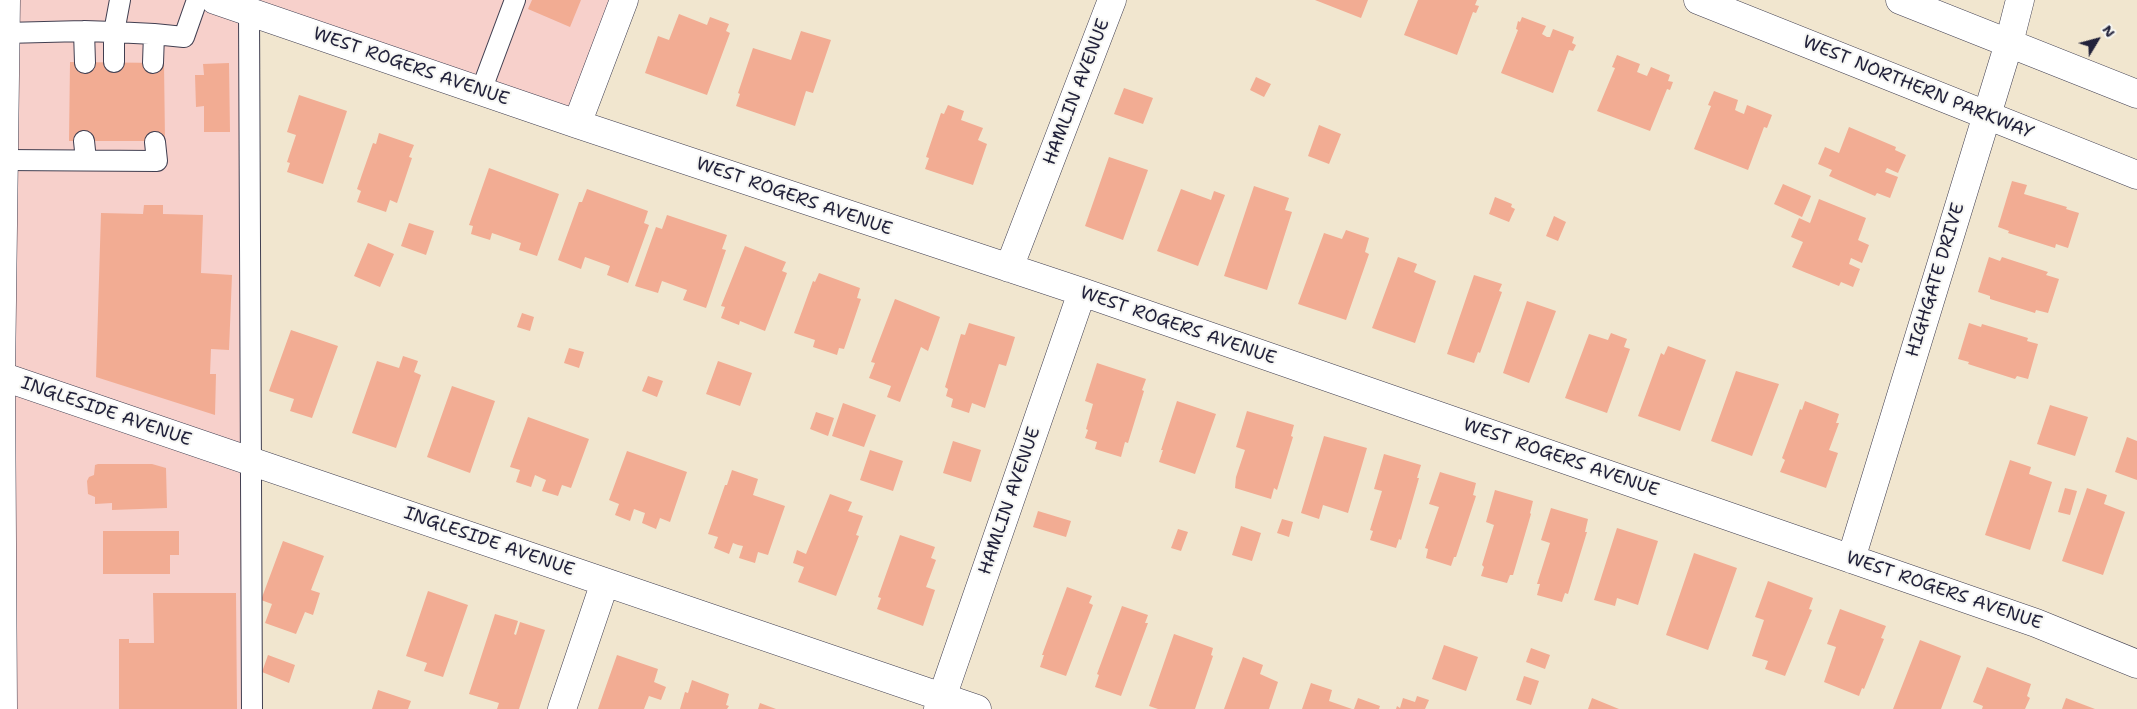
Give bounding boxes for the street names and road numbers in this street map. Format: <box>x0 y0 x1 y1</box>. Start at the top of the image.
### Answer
street label: HAMLIN AVENUE <box>1039 16 1115 168</box>
street label: WEST ROGERS AVENUE <box>310 23 512 111</box>
street label: WEST NORTHERN PARKWAY <box>1799 32 2037 144</box>
street label: WEST ROGERS AVENUE <box>693 153 895 241</box>
street label: HIGHGATE DRIVE <box>1902 200 1970 360</box>
street label: WEST ROGERS AVENUE <box>1077 282 1279 370</box>
street label: INGLESIDE AVENUE <box>18 373 194 451</box>
street label: WEST ROGERS AVENUE <box>1460 414 1662 502</box>
street label: HAMLIN AVENUE <box>975 424 1045 578</box>
street label: INGLESIDE AVENUE <box>401 503 577 581</box>
street label: WEST ROGERS AVENUE <box>1843 547 2045 635</box>

